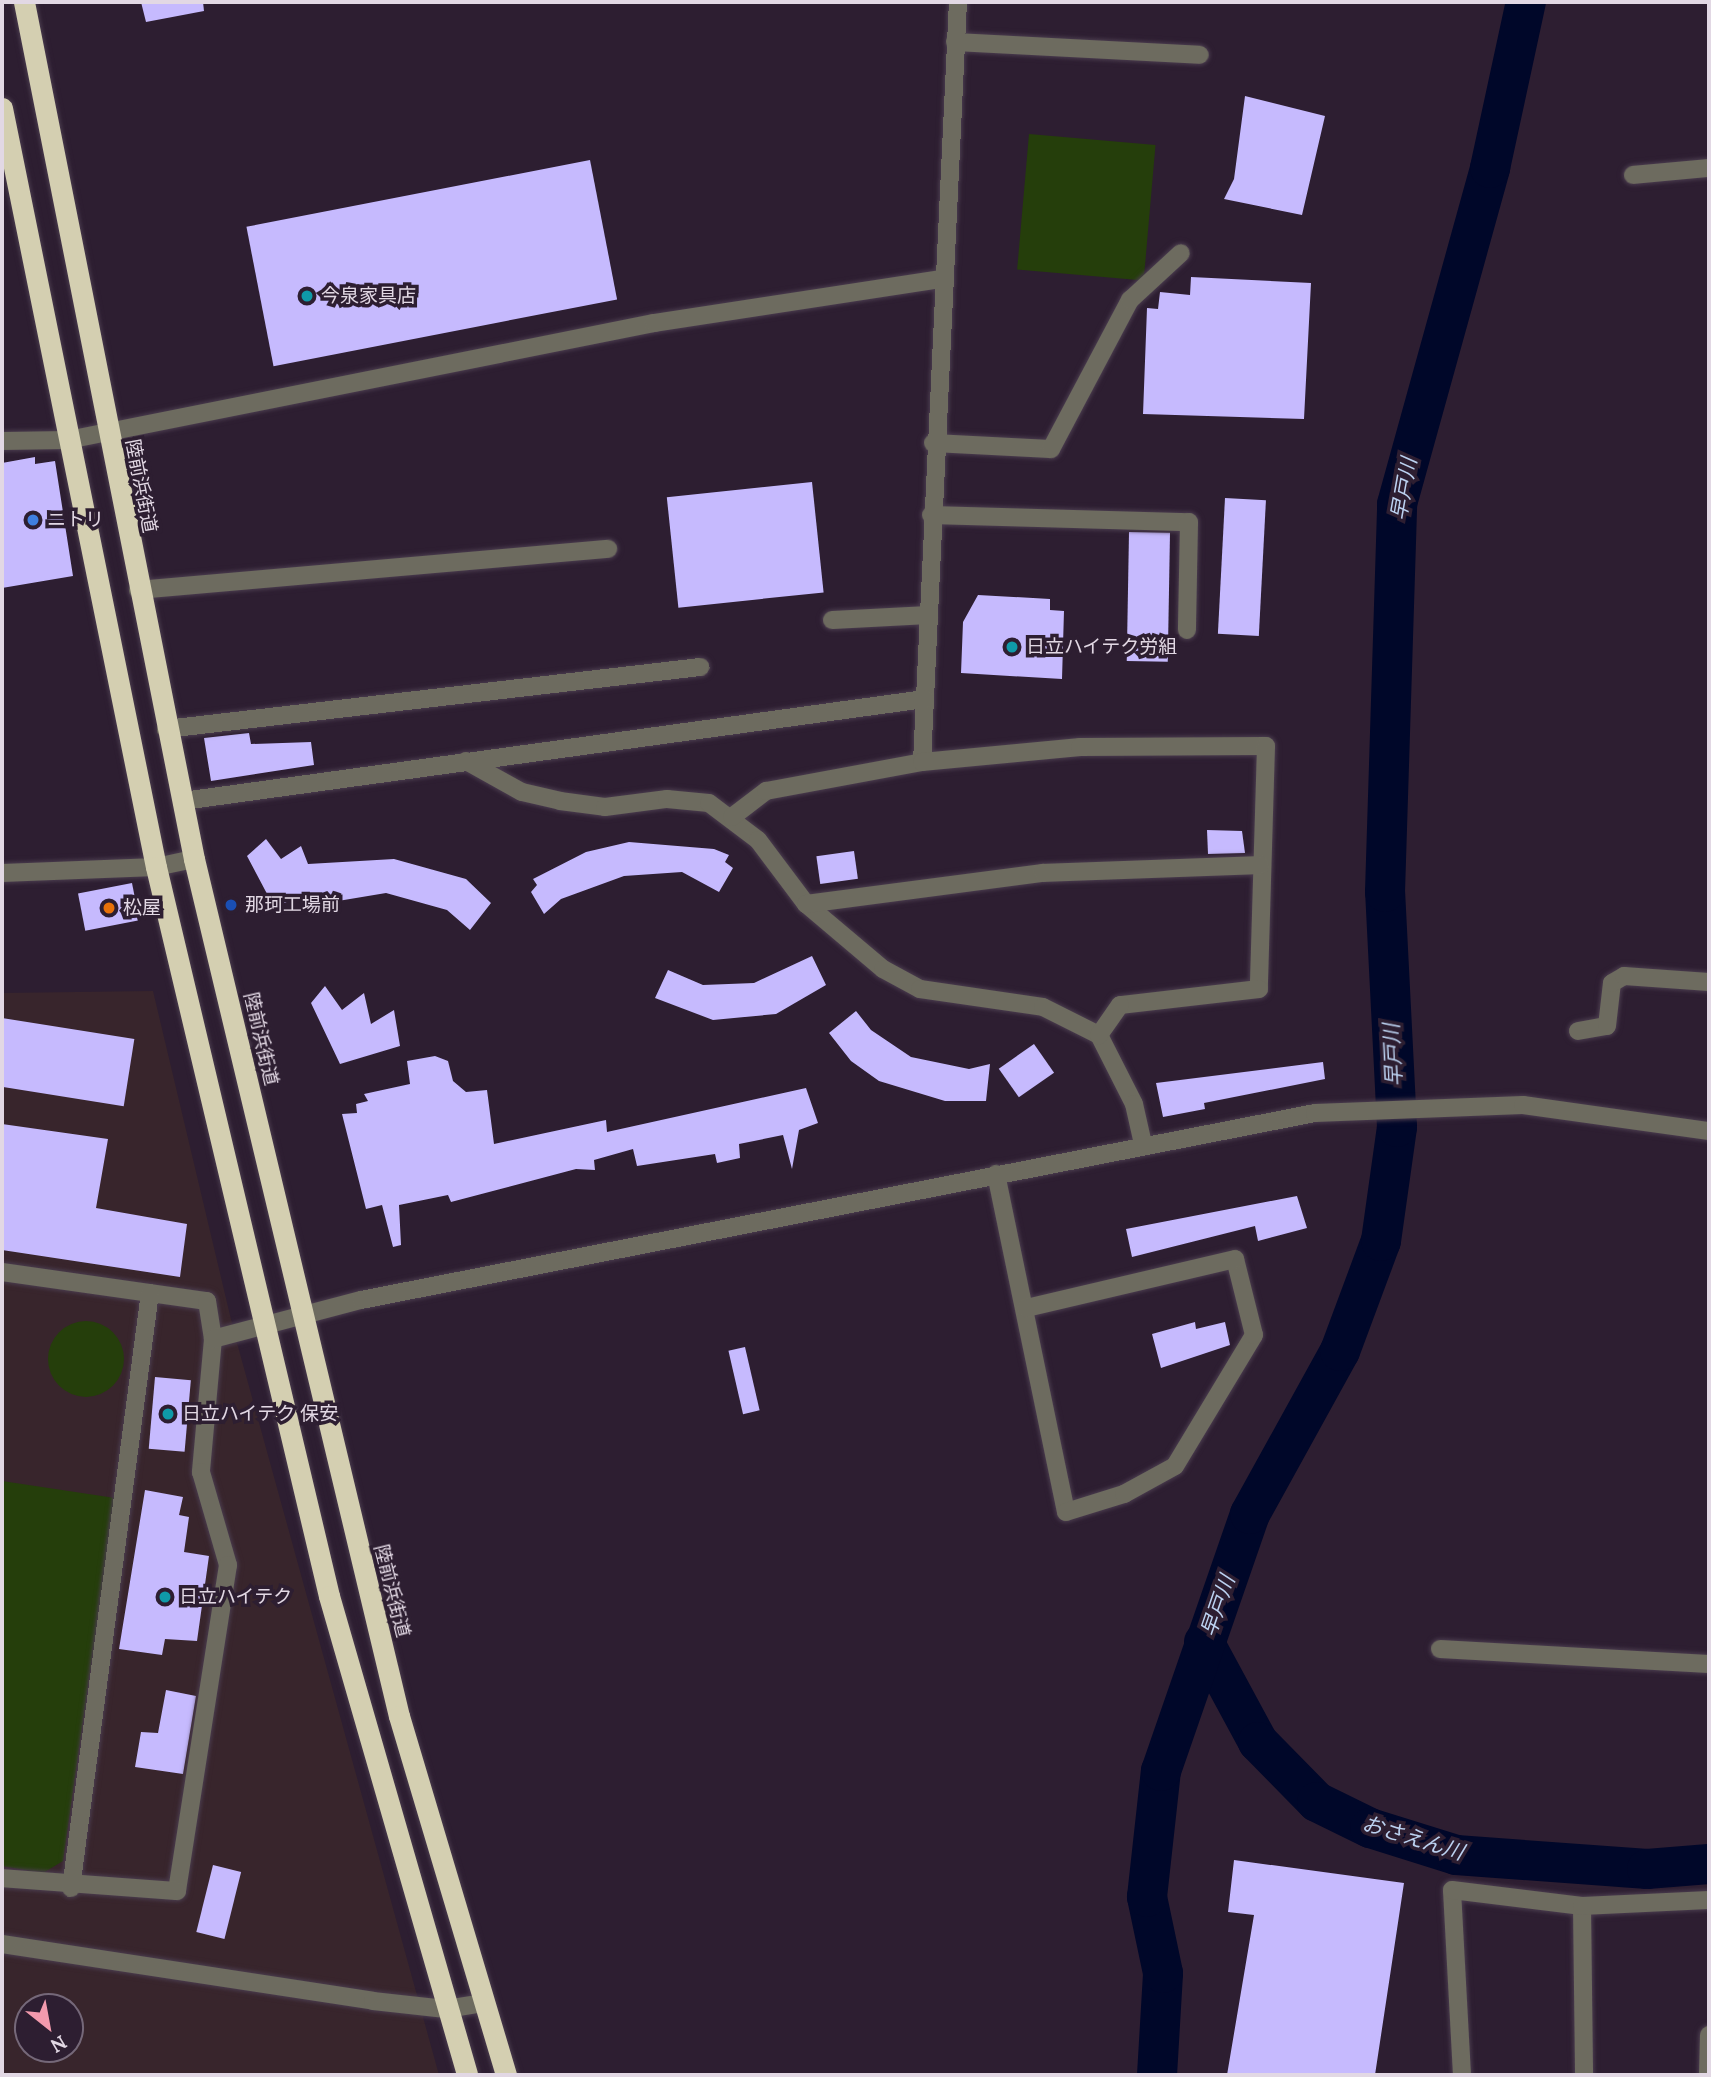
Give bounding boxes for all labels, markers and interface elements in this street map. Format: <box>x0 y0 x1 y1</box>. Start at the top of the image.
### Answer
place label: 今泉家具店 <box>321 285 416 307</box>
marker: 今泉家具店 <box>299 288 315 304</box>
street label: 陸前浜街道 <box>121 437 161 535</box>
water label: 早戸川 <box>1386 456 1422 522</box>
place label: ニトリ <box>47 509 104 531</box>
marker: ニトリ <box>25 512 41 528</box>
place label: 日立ハイテク労組 <box>1026 636 1178 658</box>
marker: 日立ハイテク労組 <box>1004 639 1020 655</box>
place label: 那珂工場前 <box>245 894 340 916</box>
place label: 松屋 <box>123 897 161 919</box>
marker: 那珂工場前 <box>223 897 239 913</box>
marker: 松屋 <box>101 900 117 916</box>
street label: 陸前浜街道 <box>239 990 283 1088</box>
water label: 早戸川 <box>1379 1023 1407 1087</box>
place label: 日立ハイテク 保安 <box>182 1403 339 1425</box>
marker: 日立ハイテク 保安 <box>160 1406 176 1422</box>
street label: 陸前浜街道 <box>369 1542 415 1640</box>
water label: 早戸川 <box>1196 1572 1240 1640</box>
place label: 日立ハイテク <box>179 1586 293 1608</box>
marker: 日立ハイテク <box>157 1589 173 1605</box>
water label: おさえん川 <box>1359 1811 1467 1865</box>
north arrow <box>14 1993 84 2063</box>
text: N <box>46 2030 71 2058</box>

